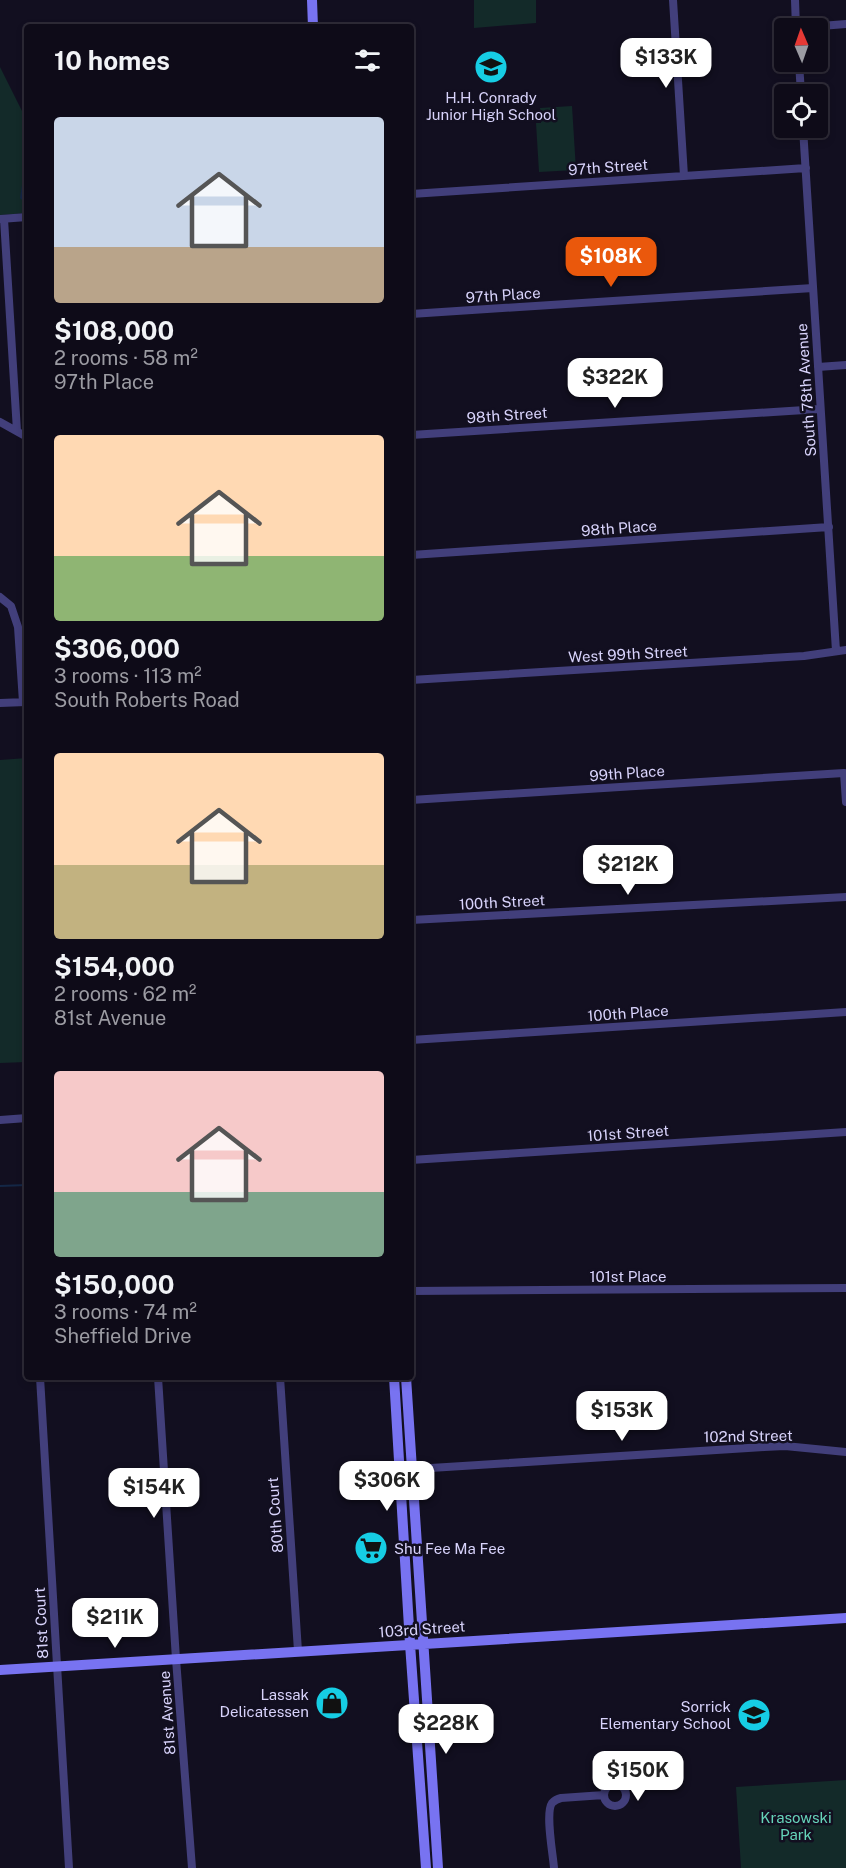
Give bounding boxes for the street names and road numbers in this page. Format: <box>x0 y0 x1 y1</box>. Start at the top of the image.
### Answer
street label: 97th Street <box>567 156 649 178</box>
street label: 97th Place <box>465 284 541 306</box>
street label: South 78th Avenue <box>793 323 819 457</box>
street label: 98th Street <box>466 404 548 426</box>
street label: 98th Place <box>580 517 658 539</box>
street label: West 99th Street <box>568 642 688 666</box>
street label: 99th Place <box>589 762 665 784</box>
street label: 100th Street <box>458 891 546 913</box>
street label: 100th Place <box>587 1002 669 1024</box>
street label: 101st Street <box>586 1122 670 1144</box>
street label: 101st Place <box>589 1268 667 1285</box>
street label: 102nd Street <box>703 1427 793 1445</box>
street label: 80th Court <box>264 1476 286 1553</box>
street label: 81st Court <box>31 1587 51 1659</box>
street label: 103rd Street <box>378 1617 466 1641</box>
street label: 81st Avenue <box>156 1670 178 1756</box>

